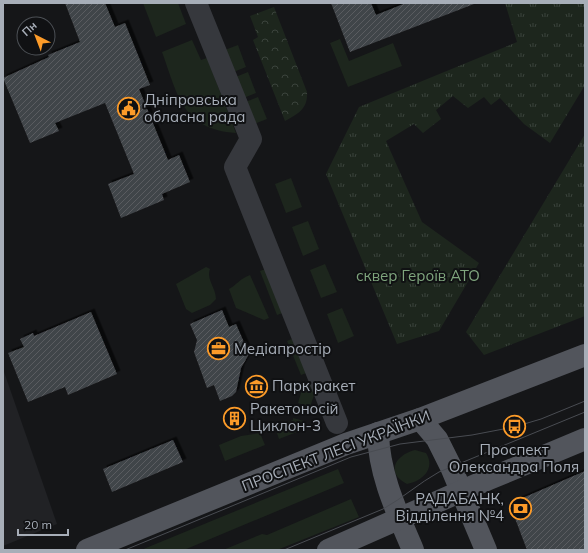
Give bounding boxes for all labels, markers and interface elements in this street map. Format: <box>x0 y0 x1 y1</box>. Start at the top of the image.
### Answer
north arrow <box>16 16 56 56</box>
text: Пн <box>19 18 40 39</box>
place label: Дніпровська обласна рада <box>144 90 245 126</box>
public building icon: Дніпровська обласна рада <box>115 96 141 122</box>
park label: сквер Героїв АТО <box>356 266 480 285</box>
office icon: Медіапростір <box>205 336 231 362</box>
place label: Медіапростір <box>234 339 331 358</box>
museum icon: Парк ракет <box>244 373 270 399</box>
place label: Парк ракет <box>272 376 355 395</box>
place label: Ракетоносій Циклон-3 <box>250 399 339 435</box>
building icon: Ракетоносій Циклон-3 <box>221 405 247 431</box>
street label: ПРОСПЕКТ ЛЕСІ УКРАЇНКИ <box>239 406 433 495</box>
bus stop icon: Проспект Олександра Поля <box>501 414 527 440</box>
place label: Проспект Олександра Поля <box>449 440 579 476</box>
place label: РАДАБАНК, Відділення №4 <box>396 489 504 525</box>
bank icon: РАДАБАНК, Відділення №4 <box>507 495 533 521</box>
scale bar <box>18 511 68 537</box>
text: 20 m <box>24 517 52 532</box>

